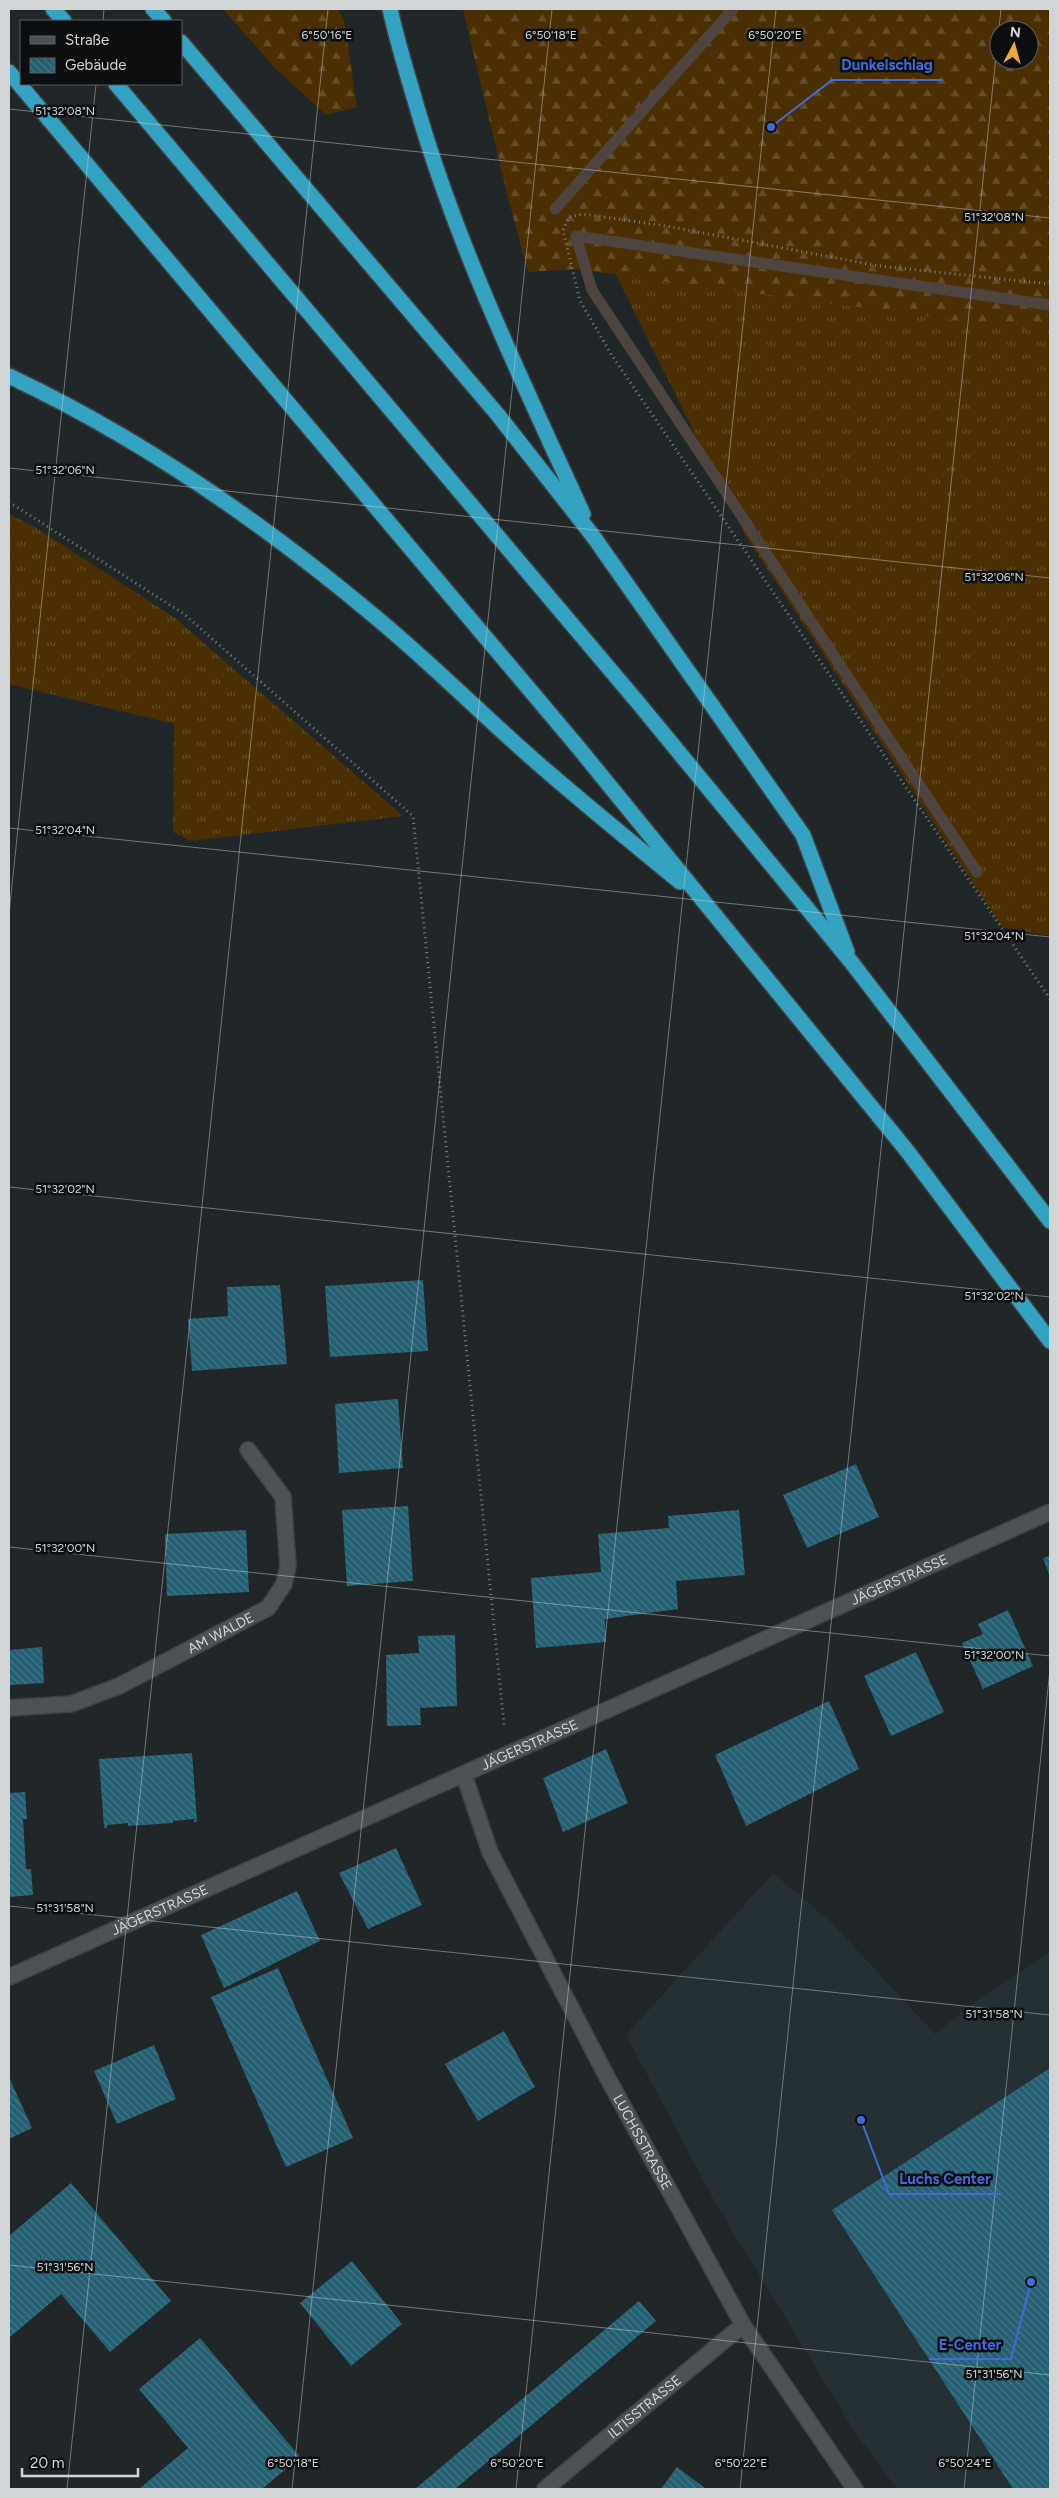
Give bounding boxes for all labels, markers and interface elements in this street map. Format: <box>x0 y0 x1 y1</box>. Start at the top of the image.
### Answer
legend <box>20 20 182 85</box>
north arrow <box>989 20 1039 70</box>
text: N <box>1009 24 1022 42</box>
text: 6°50'16"E <box>302 28 352 42</box>
text: 6°50'18"E <box>525 28 577 42</box>
text: 6°50'20"E <box>748 28 802 42</box>
text: Straße <box>65 31 109 49</box>
callout: Dunkelschlag <box>832 50 943 80</box>
text: Gebäude <box>65 56 126 74</box>
text: Dunkelschlag <box>841 56 933 74</box>
text: 51°32'08"N <box>35 104 95 118</box>
text: 51°32'08"N <box>964 210 1024 224</box>
text: 51°32'06"N <box>35 463 95 477</box>
text: 51°32'06"N <box>964 570 1024 584</box>
text: 51°32'04"N <box>35 823 95 837</box>
text: 51°32'04"N <box>964 929 1024 943</box>
text: 51°32'02"N <box>35 1182 95 1196</box>
text: 51°32'02"N <box>964 1289 1024 1303</box>
text: 51°32'00"N <box>35 1541 95 1555</box>
street label: JÄGERSTRASSE <box>848 1551 951 1609</box>
street label: AM WALDE <box>185 1609 257 1658</box>
text: 51°32'00"N <box>964 1648 1024 1662</box>
street label: JÄGERSTRASSE <box>478 1716 581 1774</box>
street label: JÄGERSTRASSE <box>109 1881 211 1939</box>
text: 51°31'58"N <box>36 1901 94 1915</box>
text: 51°31'58"N <box>965 2007 1023 2021</box>
street label: LUCHSSTRASSE <box>609 2091 675 2193</box>
callout: Luchs Center <box>889 2164 1001 2194</box>
text: Luchs Center <box>899 2170 991 2188</box>
text: 51°31'56"N <box>37 2260 94 2274</box>
callout: E-Center <box>929 2329 1011 2359</box>
text: E-Center <box>939 2336 1002 2354</box>
text: 51°31'56"N <box>966 2367 1023 2381</box>
street label: ILTISSTRASSE <box>604 2372 685 2442</box>
scale bar <box>22 2446 139 2478</box>
text: 20 m <box>30 2454 64 2472</box>
text: 6°50'18"E <box>267 2456 319 2470</box>
text: 6°50'20"E <box>490 2456 544 2470</box>
text: 6°50'22"E <box>715 2456 767 2470</box>
text: 6°50'24"E <box>938 2456 992 2470</box>

